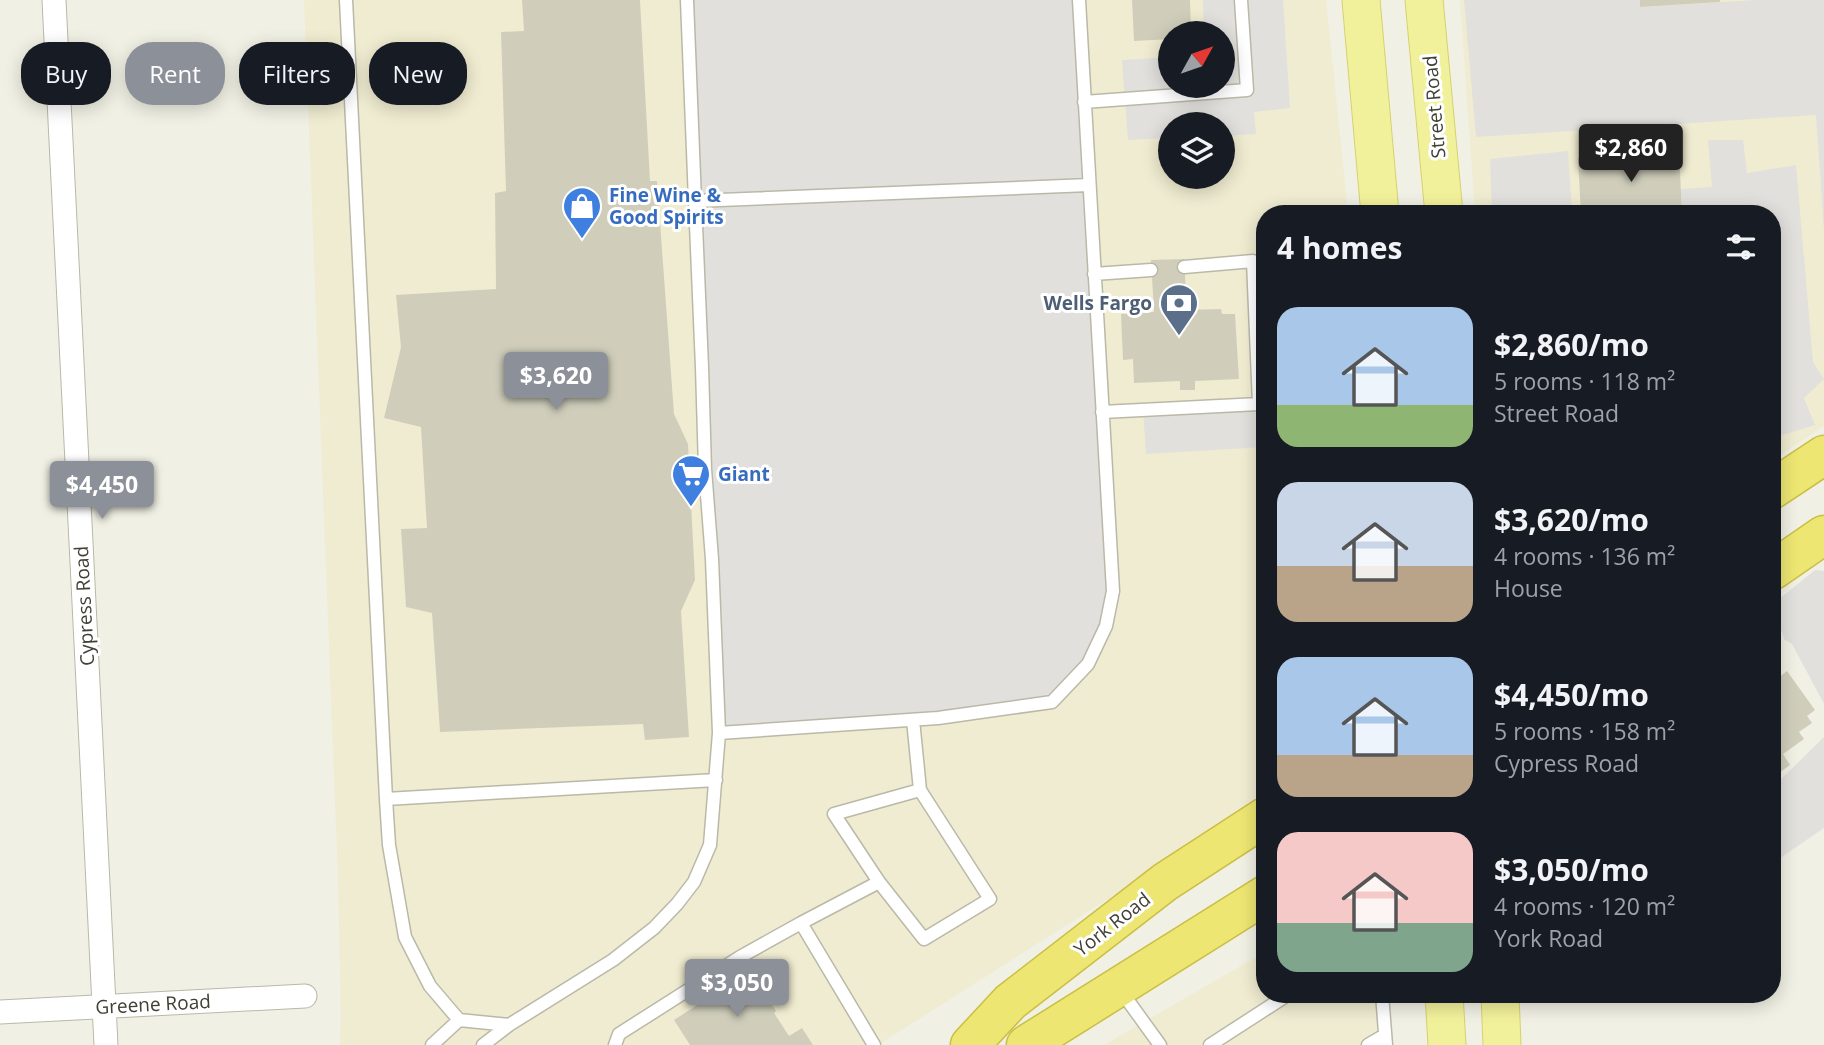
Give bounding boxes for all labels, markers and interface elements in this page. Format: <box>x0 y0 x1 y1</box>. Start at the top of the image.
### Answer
north arrow <box>1158 21 1236 98</box>
map controls <box>1158 21 1235 189</box>
chip: Buy <box>21 42 111 105</box>
chip: Rent <box>125 42 225 105</box>
chip: Filters <box>239 42 355 105</box>
chip: New <box>369 42 467 105</box>
street label: Street Road <box>1417 54 1451 160</box>
button: layers <box>1158 112 1235 189</box>
pin: $2,860 <box>1574 124 1688 184</box>
text: $2,860 <box>1595 131 1667 163</box>
place label: Fine Wine & Good Spirits <box>609 182 724 230</box>
shop icon: Fine Wine & Good Spirits <box>561 185 603 240</box>
text: 4 homes <box>1277 227 1402 268</box>
icon: filters <box>1722 228 1760 266</box>
bank icon: Wells Fargo <box>1158 282 1200 337</box>
place label: Wells Fargo <box>1043 290 1152 316</box>
text: $2,860/mo <box>1494 324 1649 365</box>
icon: home <box>1333 335 1417 419</box>
pin: $3,620 <box>499 352 613 412</box>
text: $3,620 <box>520 359 592 391</box>
text: 5 rooms · 118 m² <box>1494 365 1675 397</box>
text: Street Road <box>1494 397 1619 429</box>
supermarket icon: Giant <box>670 453 712 508</box>
place label: Giant <box>718 461 770 487</box>
pin: $4,450 <box>45 462 159 521</box>
text: $4,450 <box>66 468 138 500</box>
text: $3,620/mo <box>1494 499 1649 540</box>
icon: home <box>1333 510 1417 594</box>
text: 4 rooms · 136 m² <box>1494 540 1675 572</box>
street label: Cypress Road <box>68 545 100 667</box>
text: House <box>1494 572 1563 604</box>
text: $4,450/mo <box>1494 674 1649 715</box>
icon: home <box>1333 685 1417 769</box>
text: 5 rooms · 158 m² <box>1494 715 1675 747</box>
text: Cypress Road <box>1494 747 1639 779</box>
text: $3,050/mo <box>1494 849 1649 890</box>
icon: home <box>1333 860 1417 944</box>
street label: York Road <box>1069 886 1155 962</box>
text: 4 rooms · 120 m² <box>1494 890 1675 922</box>
text: York Road <box>1494 922 1603 954</box>
pin: $3,050 <box>680 960 794 1019</box>
text: $3,050 <box>701 966 773 998</box>
street label: Greene Road <box>95 988 211 1020</box>

